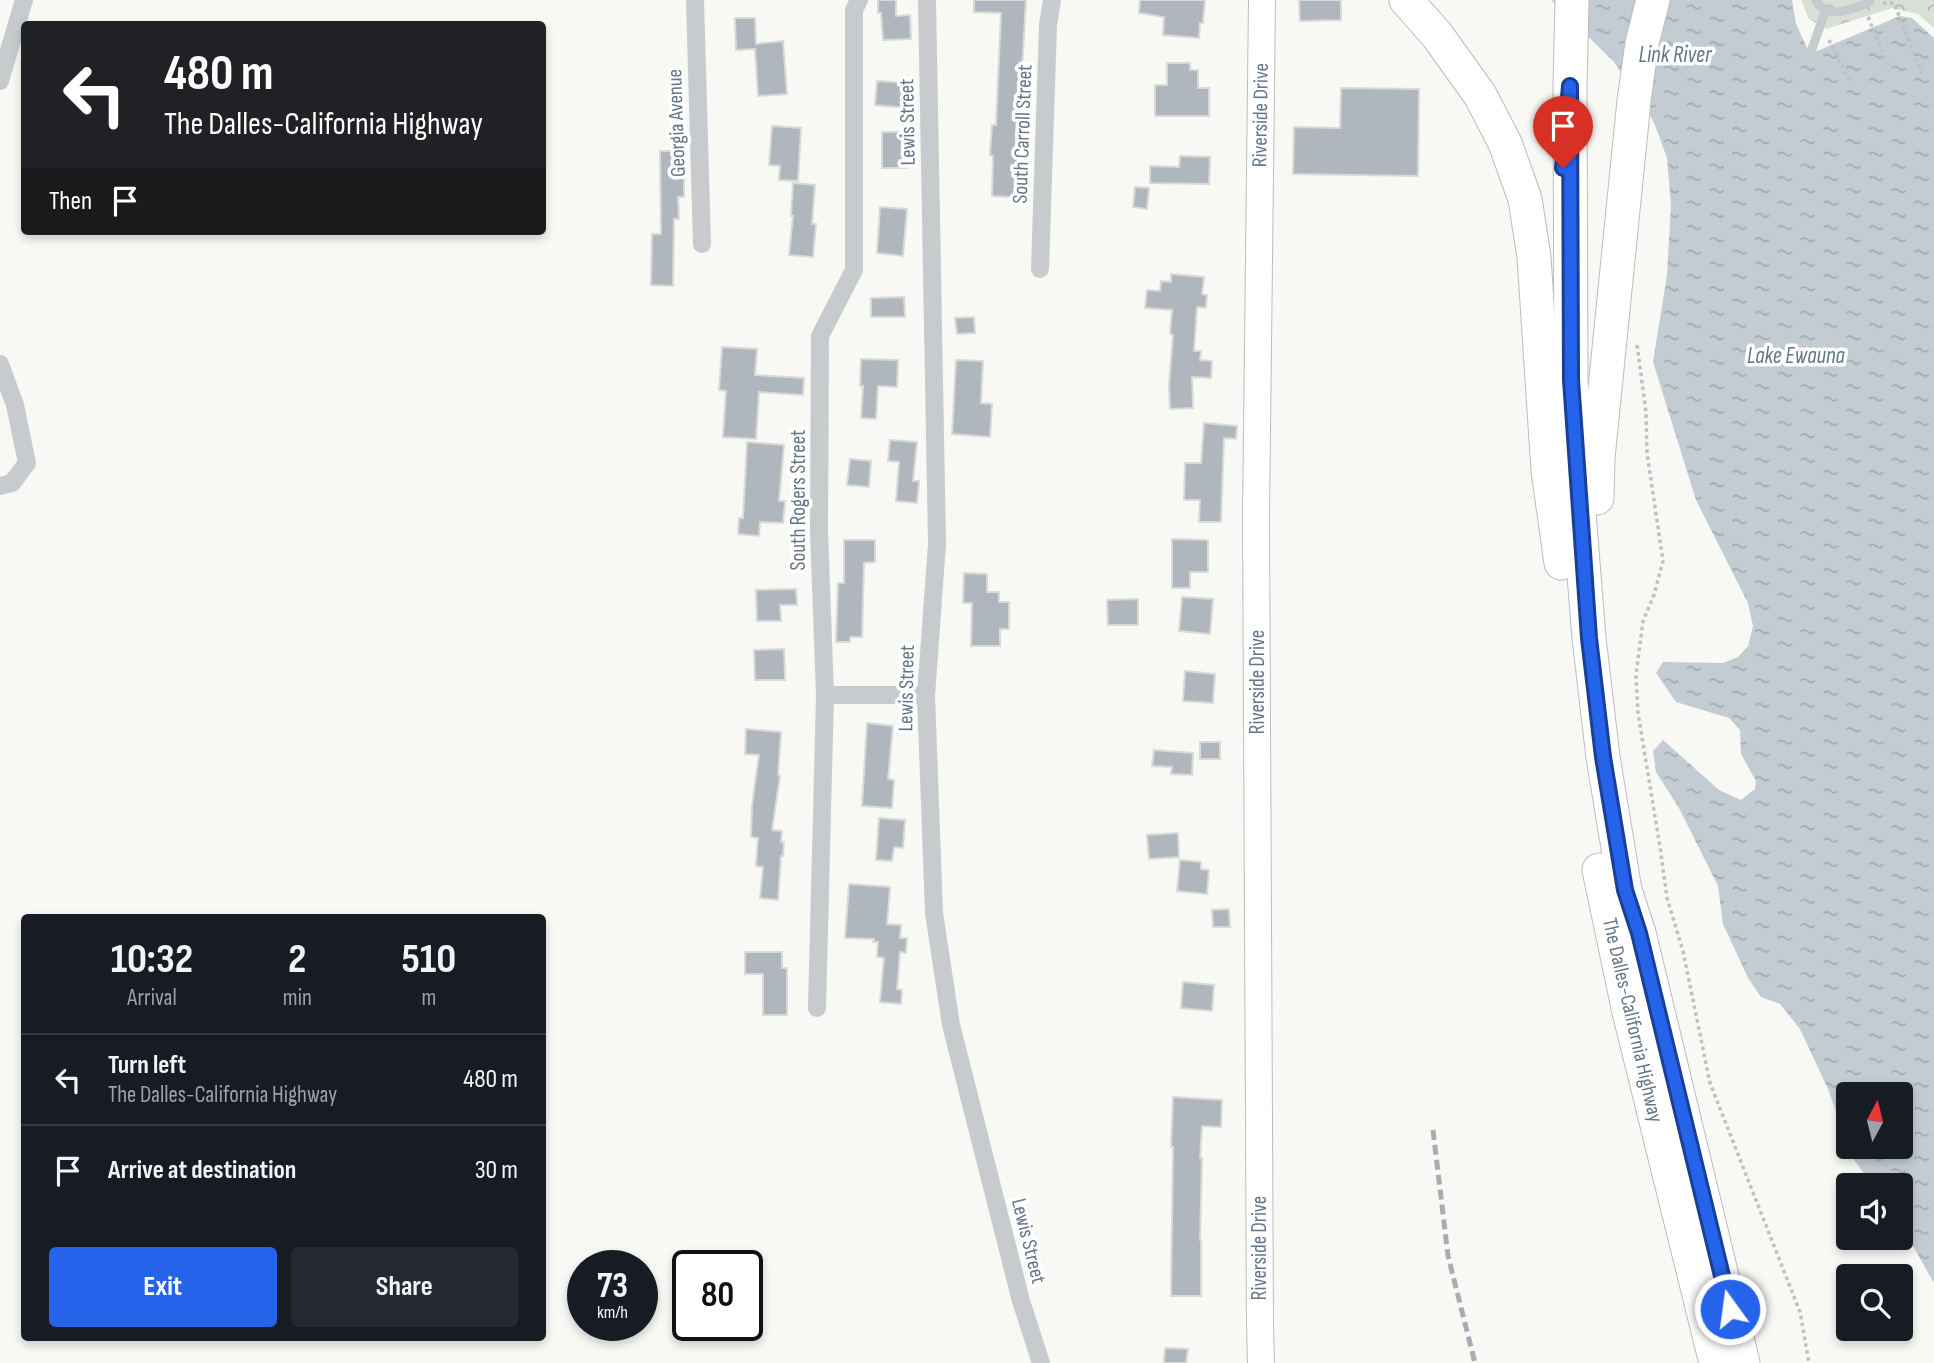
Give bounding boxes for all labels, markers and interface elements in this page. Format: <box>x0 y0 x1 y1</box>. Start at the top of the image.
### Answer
water label: Link River <box>1639 41 1713 69</box>
text: 480 m <box>164 45 273 104</box>
icon: left <box>49 49 140 140</box>
street label: Riverside Drive <box>1247 63 1274 167</box>
street label: South Carroll Street <box>1008 64 1037 204</box>
street label: Georgia Avenue <box>662 68 691 177</box>
street label: Lewis Street <box>894 78 921 166</box>
pin <box>1533 96 1593 168</box>
text: The Dalles-California Highway <box>164 105 483 144</box>
icon: arrive <box>1544 107 1582 145</box>
icon: arrive <box>106 182 144 220</box>
text: Then <box>49 186 92 217</box>
water label: Lake Ewauna <box>1747 342 1846 370</box>
street label: South Rogers Street <box>786 430 811 570</box>
street label: Riverside Drive <box>1245 630 1270 734</box>
street label: Lewis Street <box>893 644 920 732</box>
street label: The Dalles-California Highway <box>1597 915 1668 1125</box>
text: 10:32 <box>111 934 193 985</box>
text: 2 <box>288 934 307 985</box>
text: 510 <box>401 934 456 985</box>
text: Arrival <box>127 984 177 1012</box>
text: min <box>283 984 312 1012</box>
text: m <box>421 984 436 1012</box>
text: Turn left <box>108 1050 186 1081</box>
icon: left <box>49 1061 87 1099</box>
text: 480 m <box>463 1064 518 1095</box>
text: The Dalles-California Highway <box>108 1081 337 1109</box>
north arrow <box>1836 1082 1913 1158</box>
map controls <box>1836 1082 1913 1341</box>
icon: arrive <box>49 1152 87 1190</box>
text: Arrive at destination <box>108 1155 296 1186</box>
text: 30 m <box>475 1155 518 1186</box>
button: sound <box>1836 1173 1913 1250</box>
street label: Lewis Street <box>1006 1196 1051 1286</box>
street label: Riverside Drive <box>1247 1196 1272 1300</box>
button: Exit <box>49 1247 277 1327</box>
button: Share <box>291 1247 518 1327</box>
speed limit sign: 80 <box>672 1250 763 1341</box>
button: search <box>1836 1264 1913 1341</box>
text: 73 <box>597 1265 628 1308</box>
position arrow <box>1693 1272 1767 1346</box>
text: km/h <box>597 1302 628 1323</box>

